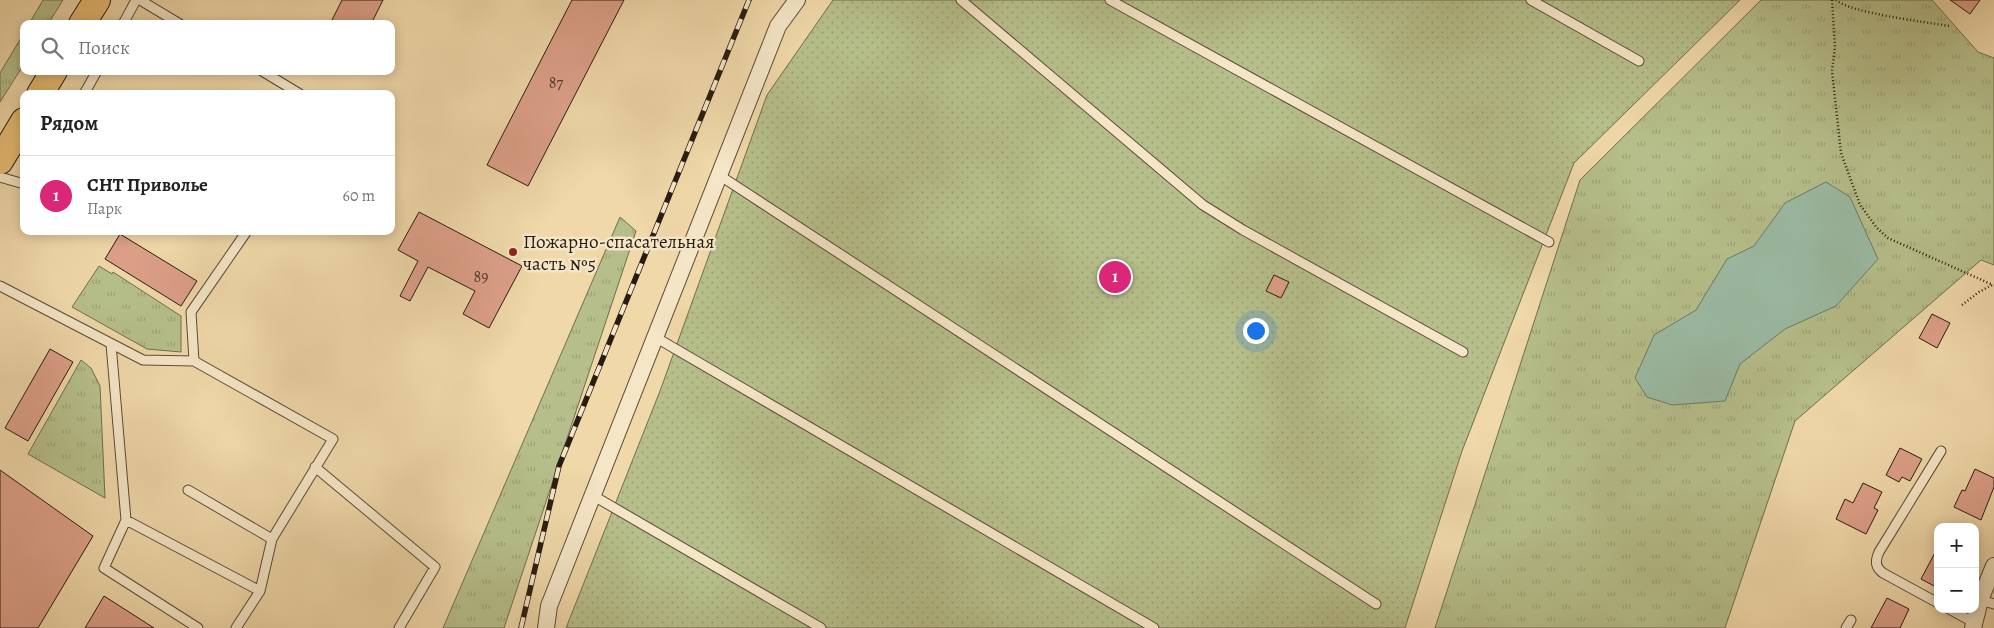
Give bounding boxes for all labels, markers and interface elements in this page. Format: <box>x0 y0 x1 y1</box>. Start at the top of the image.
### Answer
search box <box>20 20 395 75</box>
icon: search <box>38 34 66 62</box>
text: Поиск <box>78 35 130 61</box>
house number: 87 <box>549 72 564 94</box>
text: Рядом <box>40 109 98 137</box>
text: СНТ Приволье <box>87 172 208 198</box>
text: 1 <box>53 185 59 207</box>
text: 60 m <box>343 185 375 207</box>
text: Парк <box>87 198 122 220</box>
place label: Пожарно-спасательная часть №5 <box>523 229 714 277</box>
marker: Пожарно-спасательная часть №5 <box>507 246 519 258</box>
pin: 1 <box>1099 258 1131 296</box>
house number: 89 <box>473 266 489 288</box>
your location <box>1243 318 1269 344</box>
map controls <box>1934 523 1979 613</box>
button: + <box>1934 523 1979 568</box>
button: − <box>1934 568 1979 613</box>

